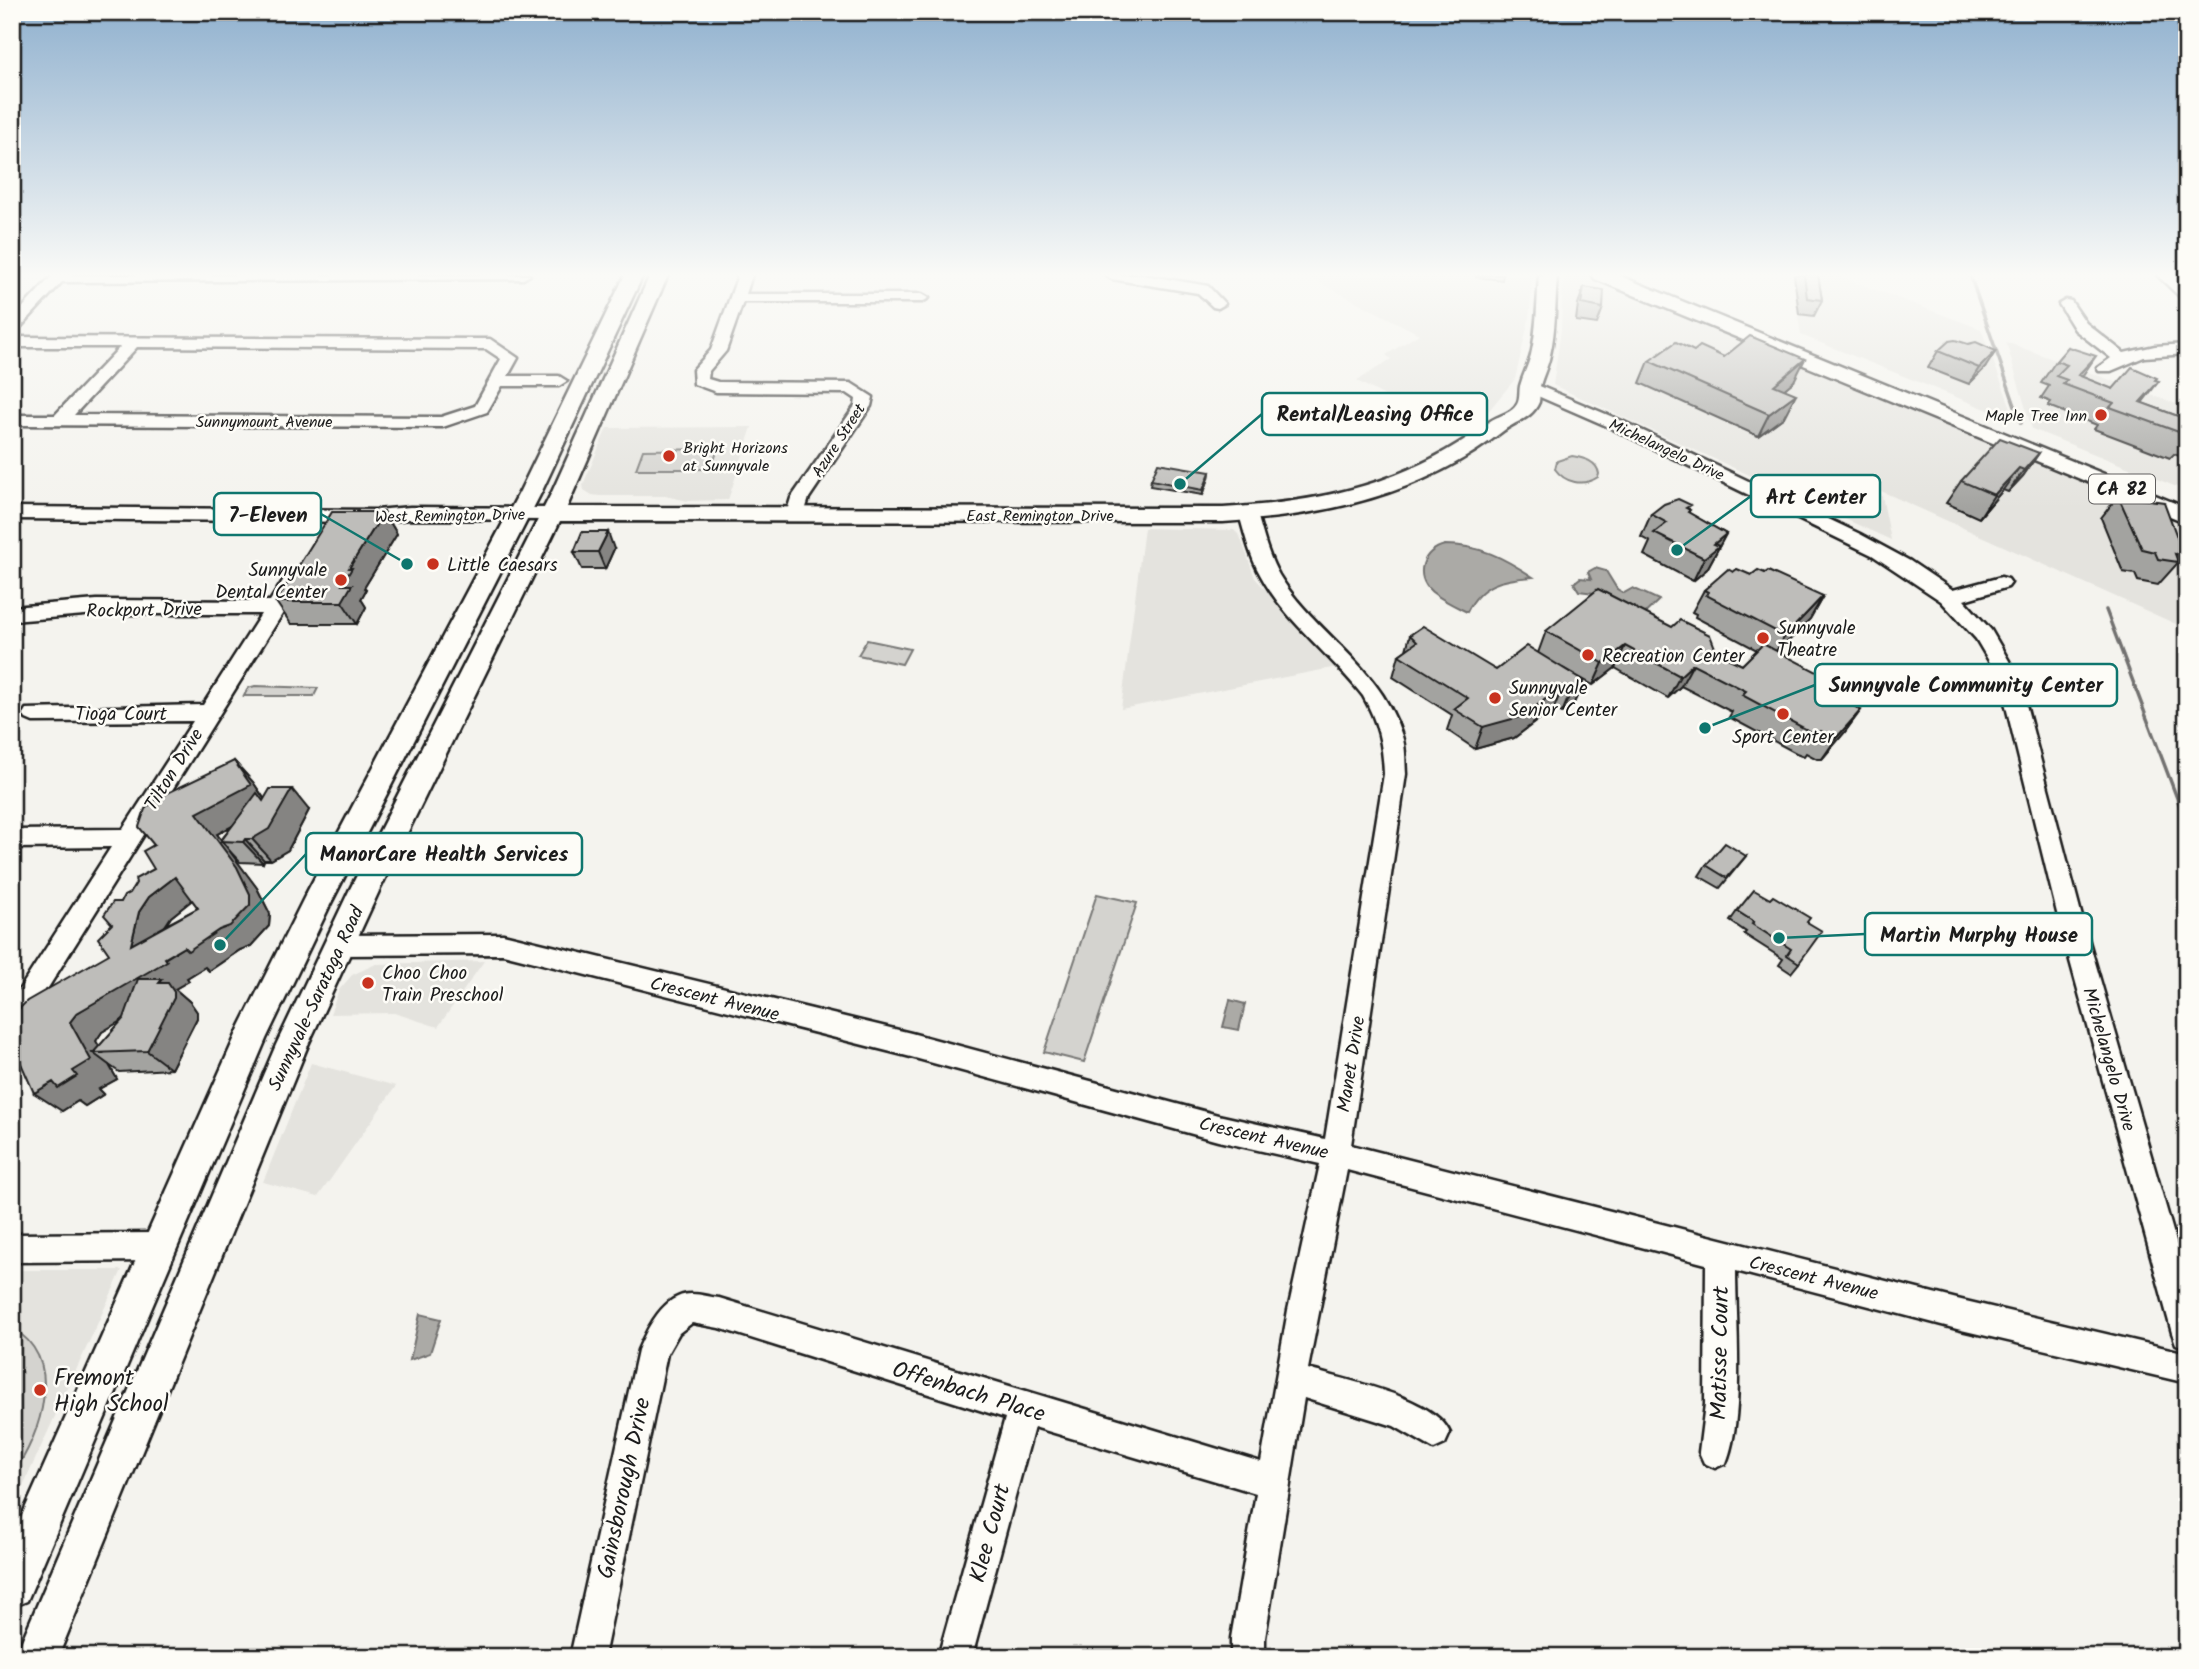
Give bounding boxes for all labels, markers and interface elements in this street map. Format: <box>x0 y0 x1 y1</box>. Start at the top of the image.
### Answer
callout: Rental/Leasing Office <box>1262 393 1487 435</box>
street label: Azure Street <box>806 398 873 483</box>
text: Rental/Leasing Office <box>1276 399 1474 432</box>
place label: Maple Tree Inn <box>1985 404 2087 429</box>
marker: Maple Tree Inn <box>2093 407 2109 423</box>
street label: Sunnymount Avenue <box>196 410 332 435</box>
street label: Michelangelo Drive <box>1604 413 1728 488</box>
place label: Bright Horizons at Sunnyvale <box>683 436 788 479</box>
marker: Bright Horizons at Sunnyvale <box>661 448 677 464</box>
callout: Art Center <box>1751 475 1880 517</box>
road number: CA 82 <box>2089 475 2155 504</box>
text: Art Center <box>1766 482 1868 515</box>
callout: 7-Eleven <box>214 493 321 535</box>
text: 7-Eleven <box>228 500 308 533</box>
street label: West Remington Drive <box>375 503 525 530</box>
street label: East Remington Drive <box>966 504 1114 529</box>
place label: Little Caesars <box>447 551 558 581</box>
place label: Sunnyvale Dental Center <box>215 556 329 608</box>
marker: Little Caesars <box>425 556 441 572</box>
marker: Sunnyvale Dental Center <box>333 572 349 588</box>
street label: Rockport Drive <box>86 595 203 627</box>
place label: Sunnyvale Theatre <box>1777 614 1856 666</box>
marker: Sunnyvale Theatre <box>1755 630 1771 646</box>
place label: Recreation Center <box>1602 642 1746 672</box>
marker: Recreation Center <box>1580 647 1596 663</box>
callout: Sunnyvale Community Center <box>1815 664 2117 706</box>
text: Sunnyvale Community Center <box>1829 670 2105 703</box>
place label: Sunnyvale Senior Center <box>1509 674 1619 726</box>
marker: Sunnyvale Senior Center <box>1487 690 1503 706</box>
street label: Tioga Court <box>75 700 167 730</box>
marker: Sport Center <box>1775 706 1791 722</box>
street label: Tilton Drive <box>137 722 212 817</box>
place label: Sport Center <box>1732 723 1835 753</box>
callout: ManorCare Health Services <box>306 833 582 875</box>
text: ManorCare Health Services <box>320 839 569 872</box>
street label: Sunnyvale-Saratoga Road <box>261 901 373 1096</box>
callout: Martin Murphy House <box>1865 913 2092 955</box>
text: Martin Murphy House <box>1880 920 2078 953</box>
place label: Choo Choo Train Preschool <box>382 959 504 1011</box>
street label: Crescent Avenue <box>647 969 783 1031</box>
marker: Choo Choo Train Preschool <box>360 975 376 991</box>
street label: Michelangelo Drive <box>2073 984 2143 1135</box>
street label: Manet Drive <box>1330 1014 1374 1115</box>
street label: Crescent Avenue <box>1196 1109 1332 1169</box>
street label: Crescent Avenue <box>1746 1248 1882 1310</box>
street label: Matisse Court <box>1702 1285 1740 1420</box>
street label: Offenbach Place <box>888 1353 1049 1433</box>
place label: Fremont High School <box>54 1361 169 1423</box>
marker: Fremont High School <box>32 1382 48 1398</box>
street label: Gainsborough Drive <box>588 1394 662 1582</box>
street label: Klee Court <box>960 1479 1022 1587</box>

